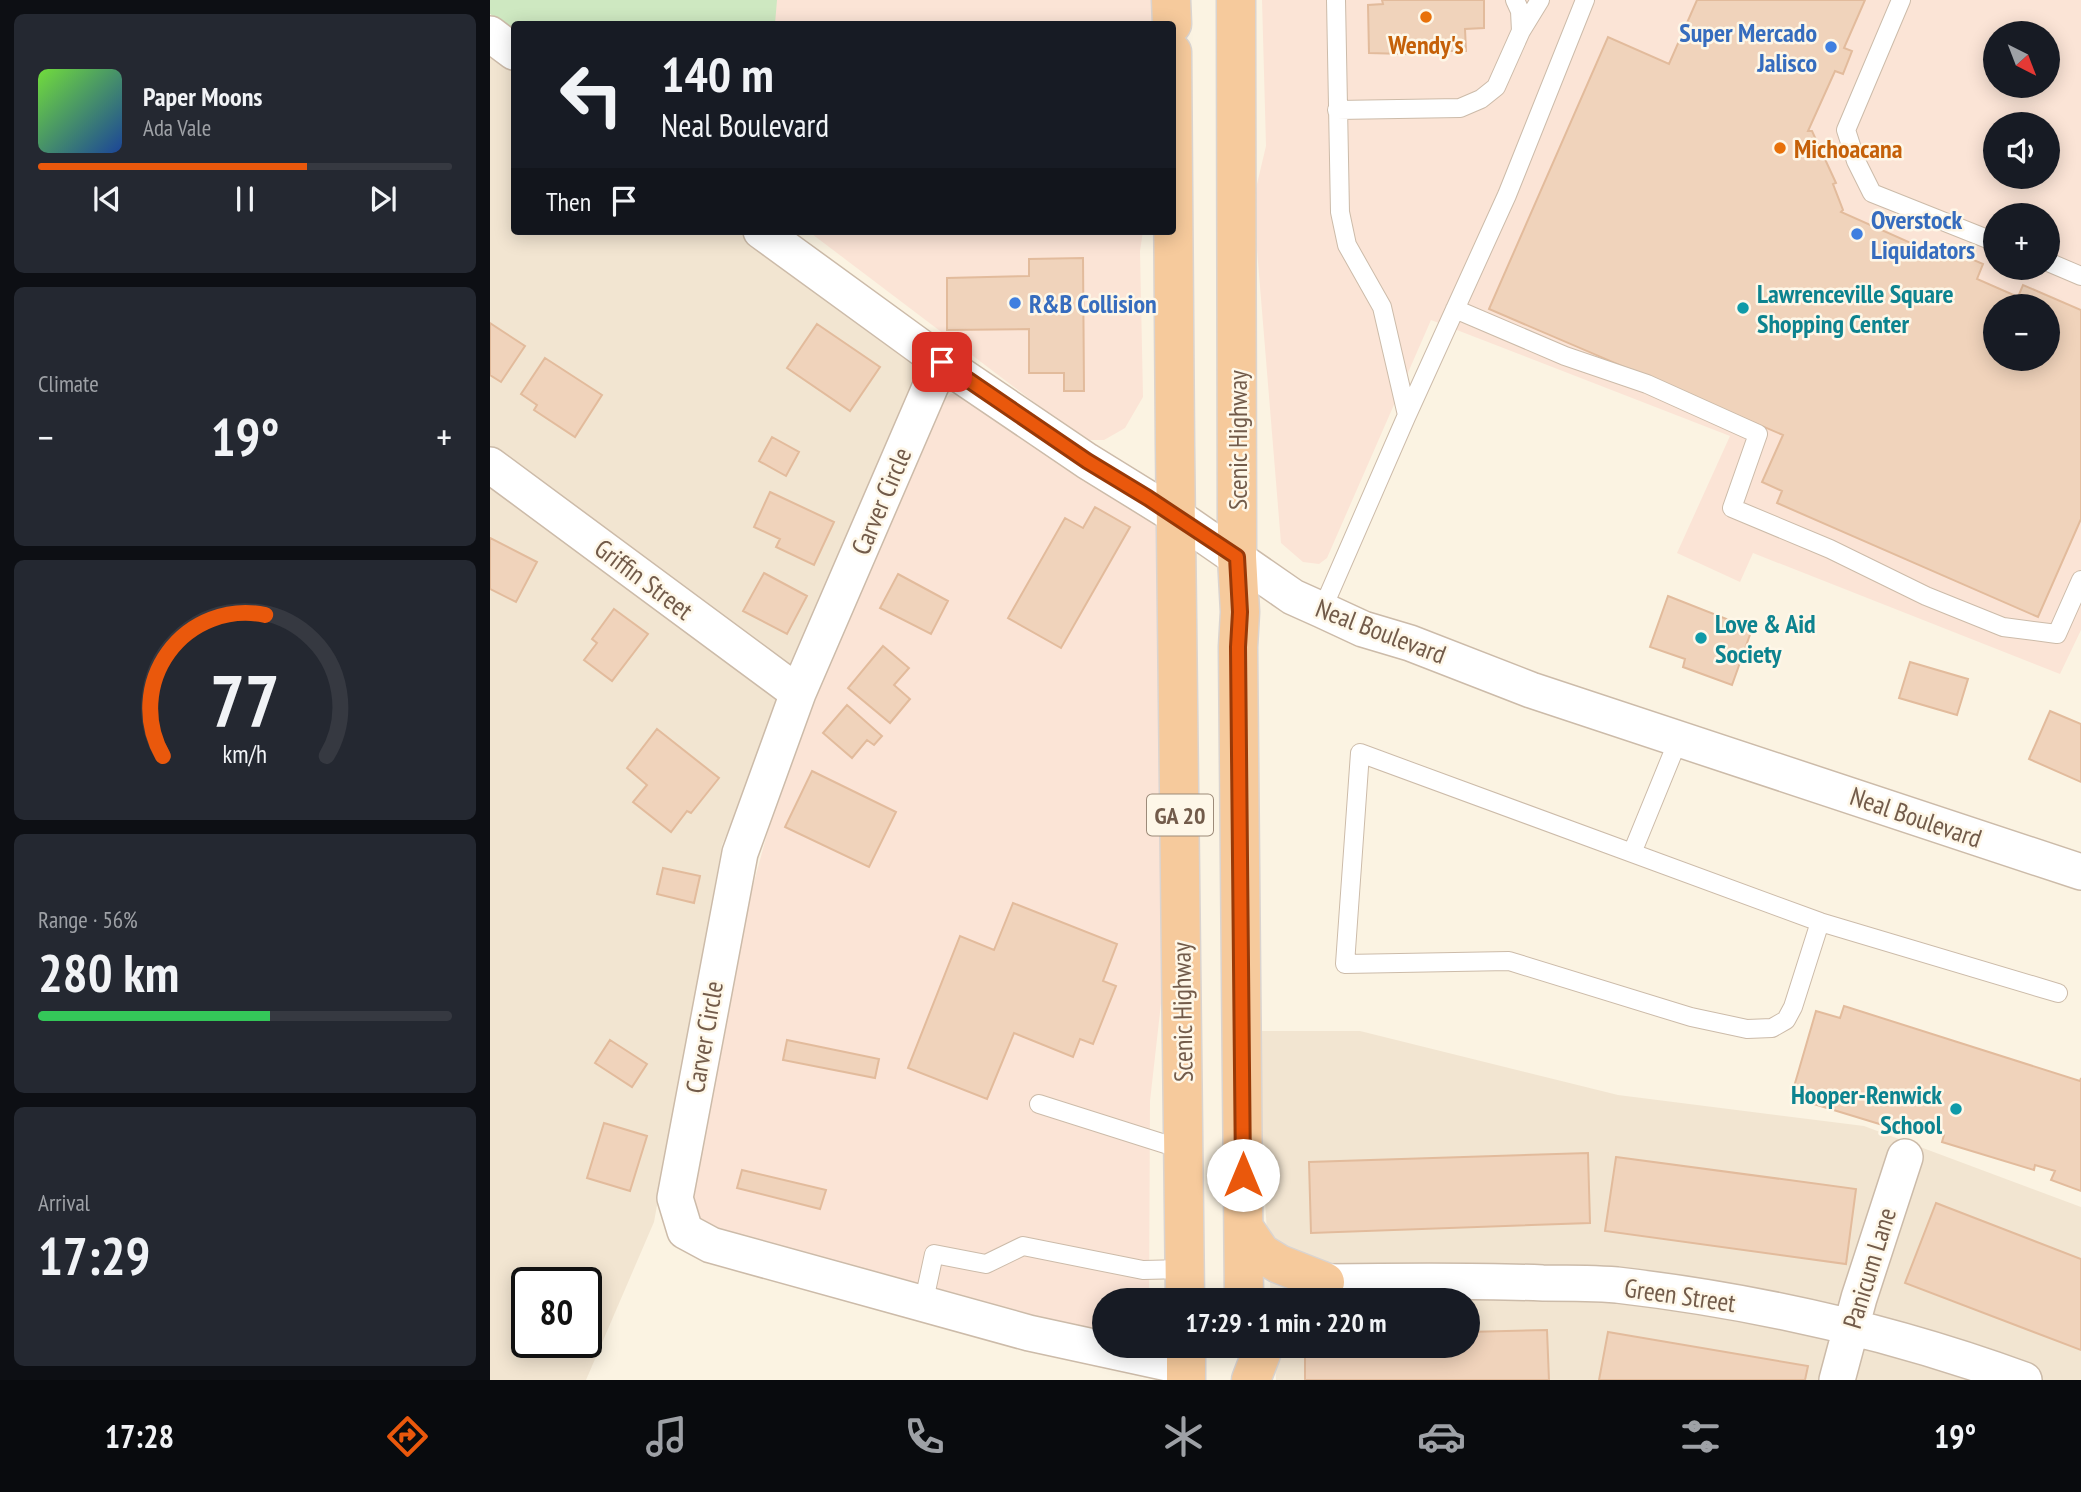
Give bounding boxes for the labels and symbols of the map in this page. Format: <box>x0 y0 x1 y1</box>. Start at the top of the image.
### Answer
marker: Wendy's <box>1418 9 1434 25</box>
place label: Super Mercado Jalisco <box>1679 16 1817 79</box>
north arrow <box>1983 21 2060 98</box>
place label: Wendy's <box>1387 28 1464 61</box>
marker: Super Mercado Jalisco <box>1823 39 1839 55</box>
place label: Michoacana <box>1794 132 1902 165</box>
marker: Michoacana <box>1772 140 1788 156</box>
place label: Overstock Liquidators <box>1871 203 1975 266</box>
marker: Overstock Liquidators <box>1849 226 1865 242</box>
place label: Lawrenceville Square Shopping Center <box>1757 277 1954 340</box>
place label: R&B Collision <box>1029 287 1157 320</box>
marker: R&B Collision <box>1007 295 1023 311</box>
marker: Lawrenceville Square Shopping Center <box>1735 300 1751 316</box>
pin <box>912 332 972 392</box>
street label: Scenic Highway <box>1221 370 1254 510</box>
street label: Carver Circle <box>844 442 918 560</box>
street label: Griffin Street <box>588 531 700 627</box>
street label: Neal Boulevard <box>1311 591 1451 671</box>
place label: Love & Aid Society <box>1715 607 1816 670</box>
marker: Love & Aid Society <box>1693 630 1709 646</box>
street label: Neal Boulevard <box>1846 779 1986 855</box>
road number: GA 20 <box>1147 794 1213 836</box>
street label: Scenic Highway <box>1164 942 1200 1082</box>
street label: Carver Circle <box>678 978 730 1096</box>
place label: Hooper-Renwick School <box>1791 1078 1943 1141</box>
marker: Hooper-Renwick School <box>1948 1101 1964 1117</box>
position arrow <box>1206 1138 1280 1212</box>
street label: Panicum Lane <box>1835 1204 1903 1332</box>
speed limit sign: 80 <box>511 1267 602 1358</box>
street label: Green Street <box>1622 1271 1738 1319</box>

